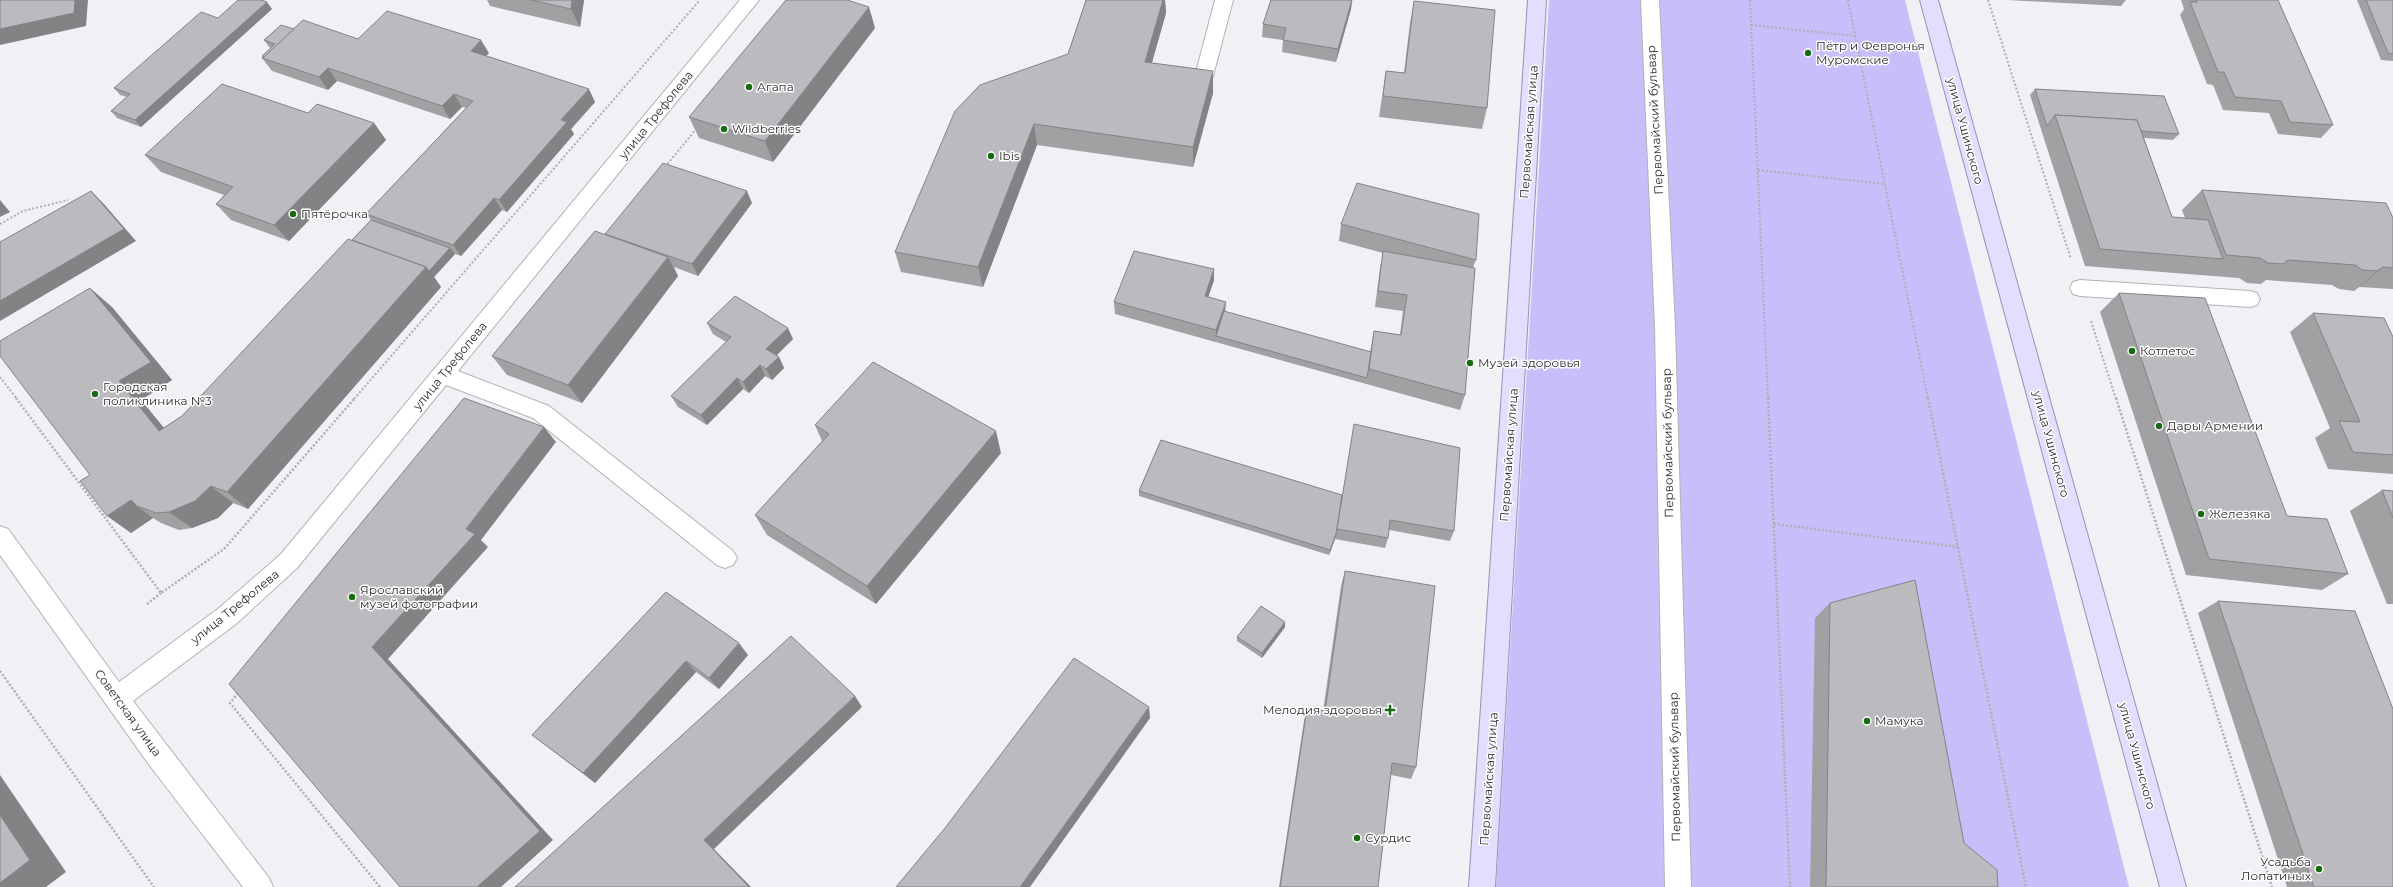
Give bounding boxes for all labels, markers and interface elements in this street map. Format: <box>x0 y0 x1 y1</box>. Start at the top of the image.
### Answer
place label: Пётр и Февронья Муромские <box>1816 38 1925 67</box>
street label: Первомайский бульвар <box>1643 45 1666 195</box>
marker: Пётр и Февронья Муромские <box>1803 48 1813 58</box>
street label: Первомайская улица <box>1516 65 1541 199</box>
street label: улица Трефолева <box>615 67 696 163</box>
street label: улица Ушинского <box>1944 75 1987 186</box>
place label: Агапа <box>757 79 794 94</box>
marker: Агапа <box>744 82 754 92</box>
place label: Wildberries <box>732 121 801 136</box>
marker: Wildberries <box>719 124 729 134</box>
place label: Ibis <box>999 148 1020 163</box>
marker: Ibis <box>986 151 996 161</box>
place label: Пятёрочка <box>301 206 368 221</box>
marker: Пятёрочка <box>288 209 298 219</box>
street label: улица Трефолева <box>409 318 490 414</box>
place label: Котлетос <box>2140 343 2195 358</box>
marker: Котлетос <box>2127 346 2137 356</box>
place label: Музей здоровья <box>1478 355 1580 370</box>
marker: Музей здоровья <box>1465 358 1475 368</box>
street label: Первомайский бульвар <box>1659 368 1676 518</box>
place label: Городская поликлиника №3 <box>103 379 212 408</box>
street label: Первомайская улица <box>1496 388 1521 522</box>
street label: улица Ушинского <box>2030 388 2073 499</box>
marker: Городская поликлиника №3 <box>90 389 100 399</box>
place label: Дары Армении <box>2167 418 2263 433</box>
marker: Дары Армении <box>2154 421 2164 431</box>
place label: Железяка <box>2209 506 2271 521</box>
marker: Железяка <box>2196 509 2206 519</box>
street label: улица Трефолева <box>187 566 282 648</box>
place label: Ярославский музей фотографии <box>360 582 478 611</box>
marker: Ярославский музей фотографии <box>347 592 357 602</box>
street label: Советская улица <box>92 666 165 759</box>
street label: Первомайский бульвар <box>1666 692 1683 842</box>
street label: улица Ушинского <box>2116 700 2159 811</box>
place label: Мелодия здоровья <box>1263 702 1382 717</box>
marker: Мелодия здоровья <box>1385 705 1395 715</box>
street label: Первомайская улица <box>1476 712 1501 846</box>
place label: Мамука <box>1875 713 1924 728</box>
marker: Мамука <box>1862 716 1872 726</box>
place label: Сурдис <box>1365 830 1412 845</box>
marker: Сурдис <box>1352 833 1362 843</box>
place label: Усадьба Лопатиных <box>2241 854 2312 883</box>
marker: Усадьба Лопатиных <box>2314 864 2324 874</box>

